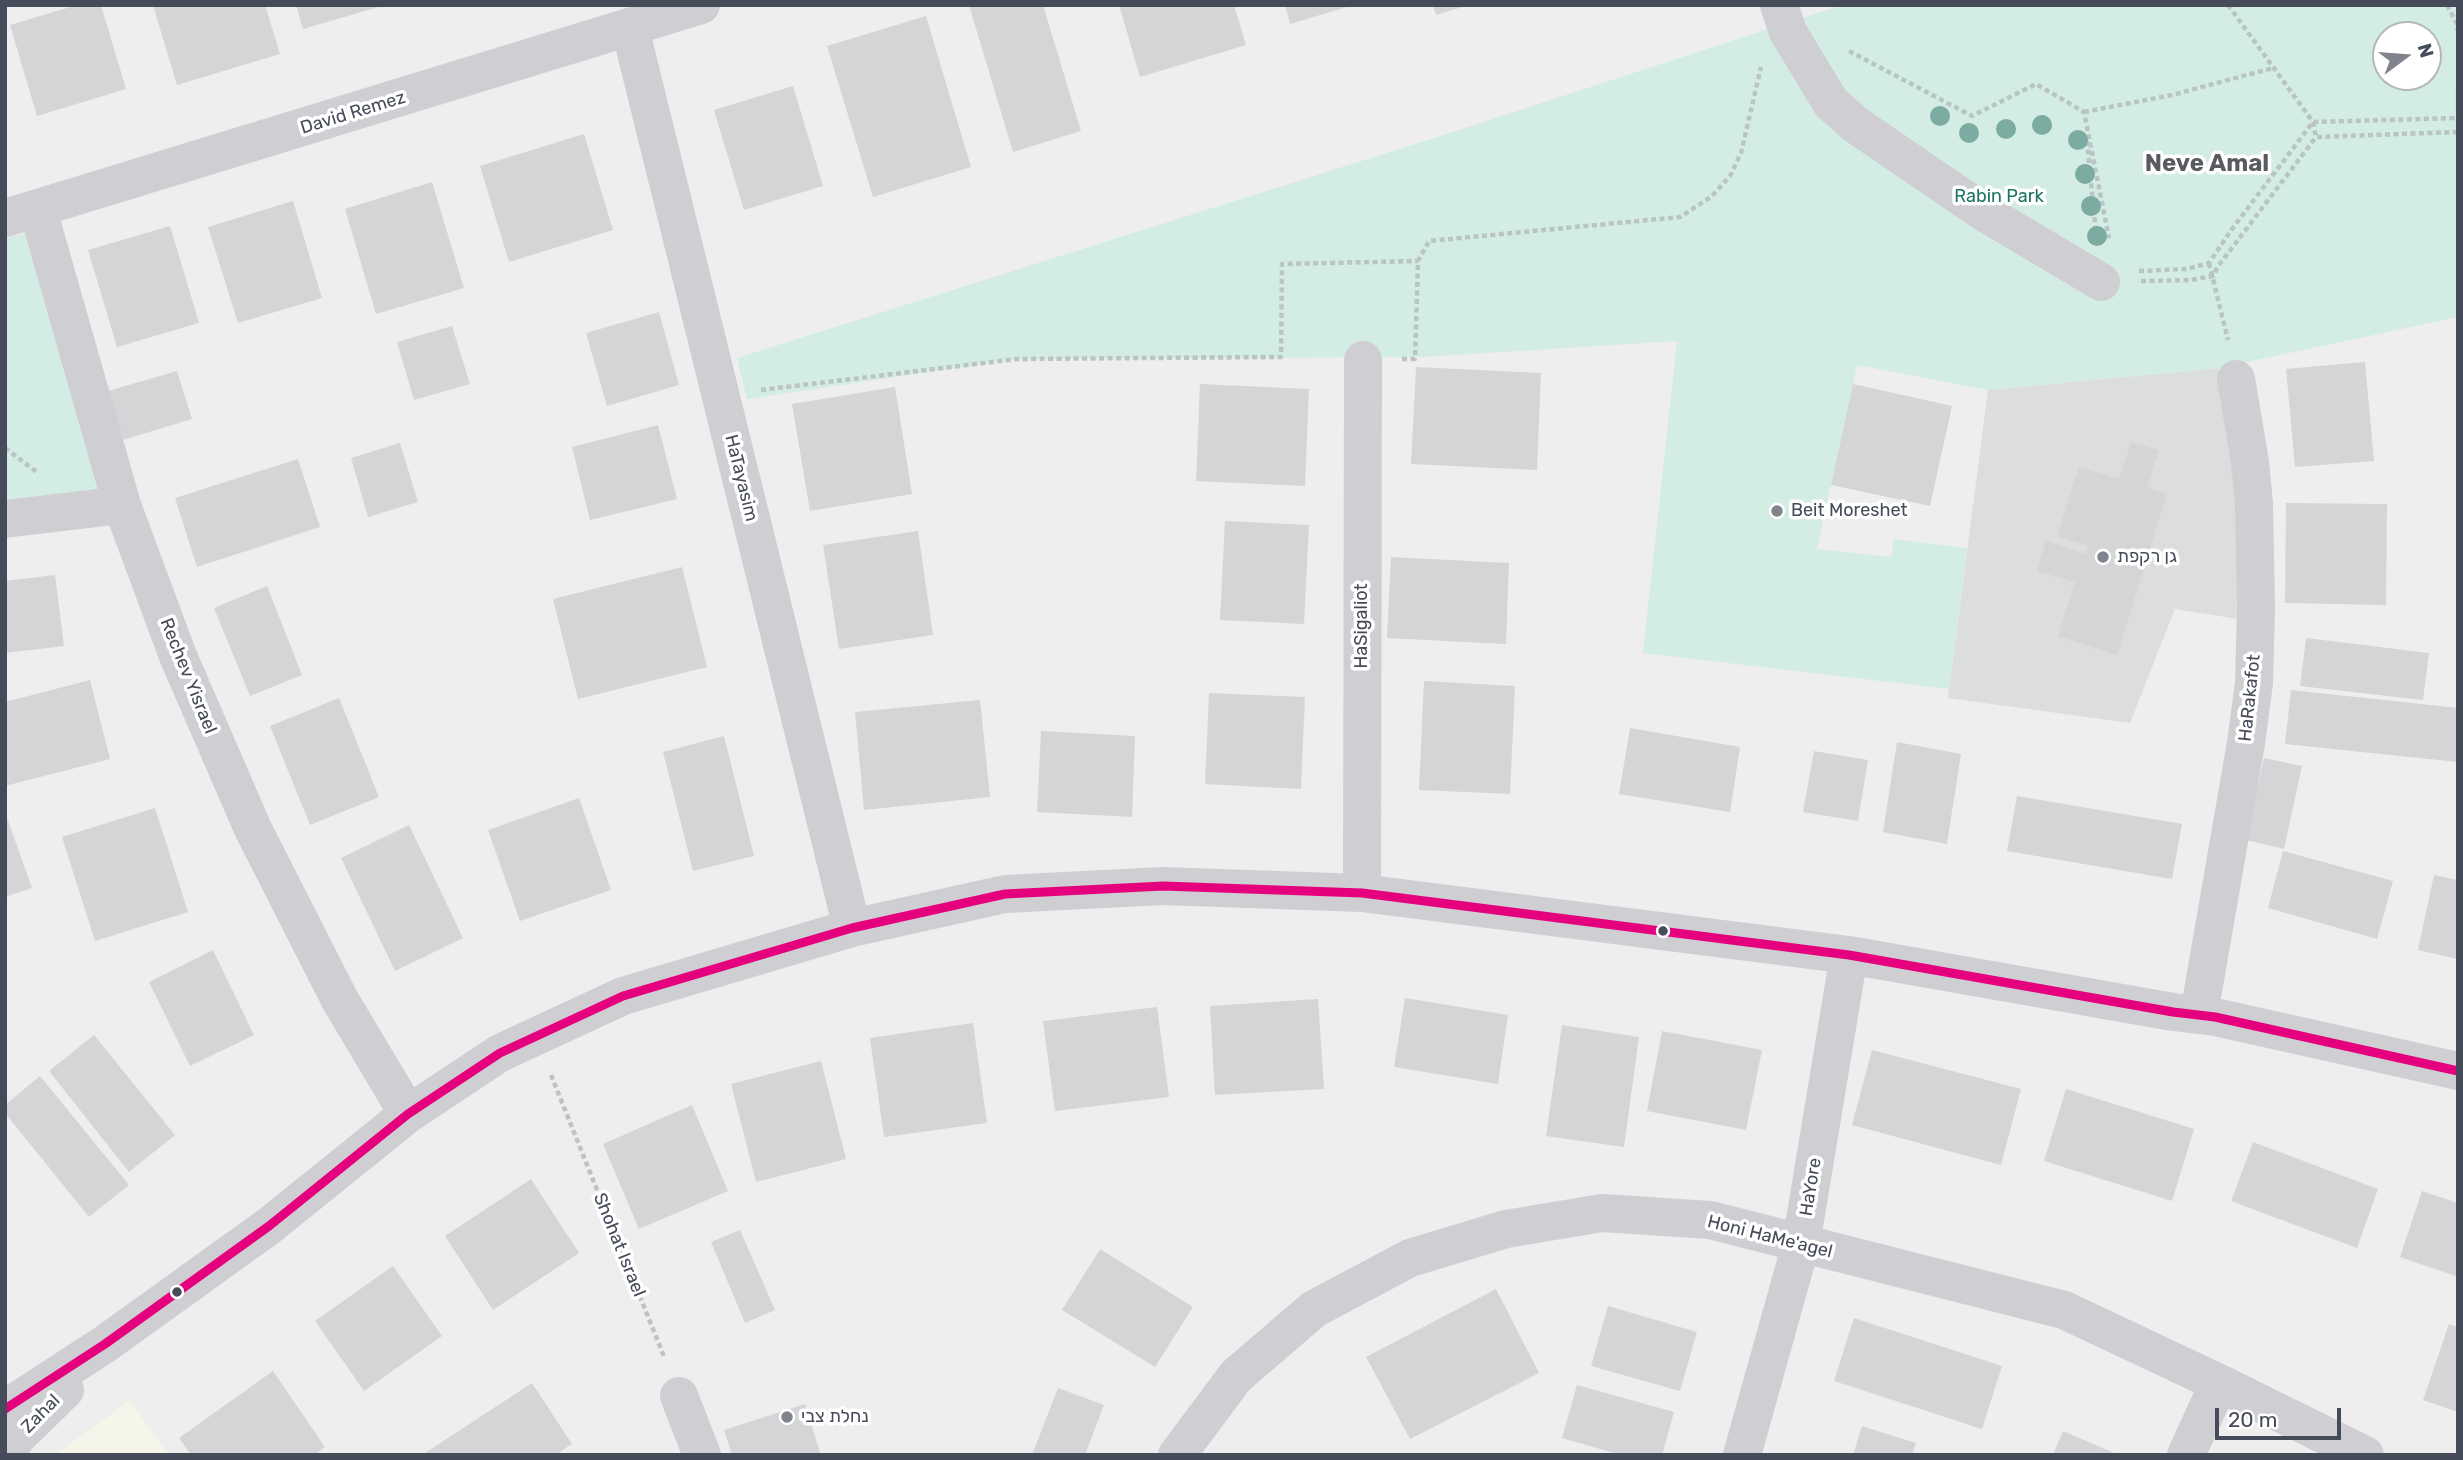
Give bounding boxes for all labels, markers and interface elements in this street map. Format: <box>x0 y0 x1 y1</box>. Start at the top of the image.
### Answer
north arrow <box>2372 21 2442 91</box>
text: N <box>2413 41 2439 60</box>
street label: David Remez <box>298 87 408 139</box>
district label: Neve Amal <box>2145 150 2269 178</box>
park label: Rabin Park <box>1954 186 2044 208</box>
street label: HaTayasim <box>720 432 762 524</box>
place label: Beit Moreshet <box>1791 500 1907 522</box>
marker: Beit Moreshet <box>1769 503 1785 519</box>
place label: גן רקפת <box>2117 546 2177 568</box>
marker: גן רקפת <box>2095 549 2111 565</box>
street label: HaSigaliot <box>1351 583 1373 669</box>
street label: Rechev Yisrael <box>155 615 221 737</box>
street label: HaRakafot <box>2235 653 2265 743</box>
unlabelled marker <box>1656 924 1670 938</box>
street label: HaYore <box>1796 1156 1826 1218</box>
street label: Shohat Israel <box>588 1190 650 1300</box>
street label: Honi HaMe'agel <box>1705 1211 1835 1263</box>
unlabelled marker <box>170 1285 184 1299</box>
street label: Zahal <box>17 1390 65 1438</box>
scale bar <box>2218 1394 2344 1438</box>
place label: נחלת צבי <box>801 1406 869 1428</box>
text: 20 m <box>2228 1407 2277 1432</box>
marker: נחלת צבי <box>779 1409 795 1425</box>

